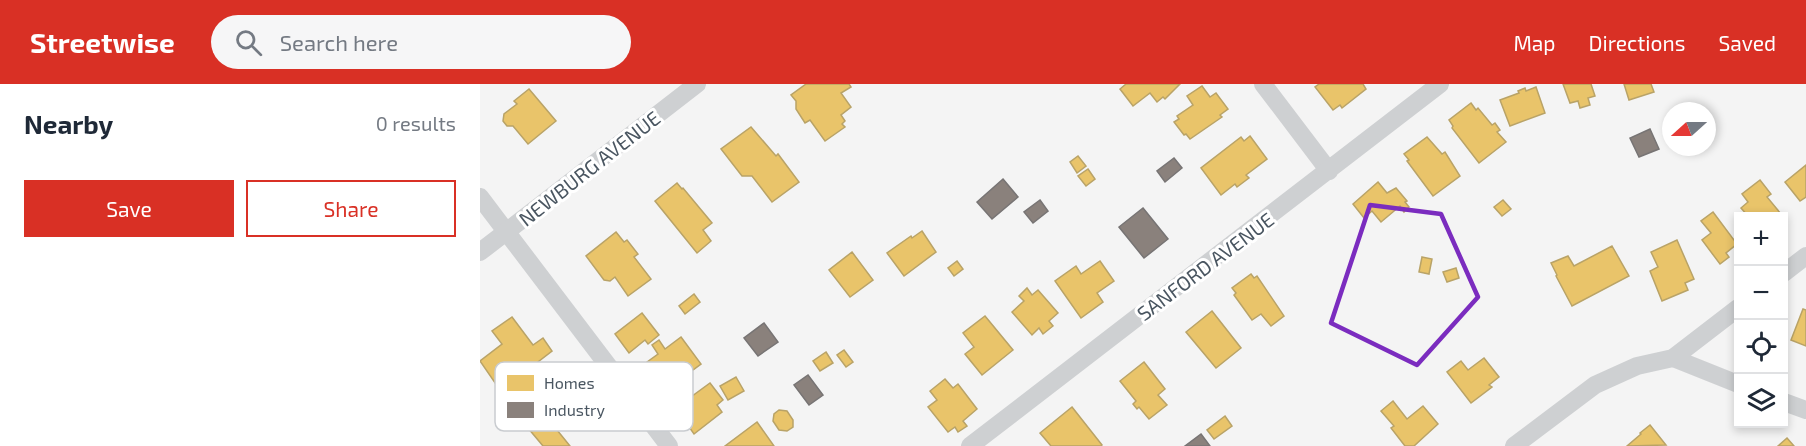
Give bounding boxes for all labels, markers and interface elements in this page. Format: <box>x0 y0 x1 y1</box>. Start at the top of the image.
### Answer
search box <box>211 15 631 69</box>
text: Streetwise <box>30 25 175 59</box>
icon: search <box>232 26 265 59</box>
text: Search here <box>280 29 398 55</box>
text: Map <box>1513 30 1556 55</box>
text: Directions <box>1589 30 1685 55</box>
text: Saved <box>1718 30 1776 55</box>
north arrow <box>1662 102 1716 156</box>
street label: NEWBURG AVENUE <box>514 105 664 231</box>
text: Nearby <box>24 108 113 139</box>
text: 0 results <box>376 111 456 135</box>
button: Save <box>24 180 234 237</box>
button: Share <box>246 180 456 237</box>
street label: SANFORD AVENUE <box>1132 207 1278 325</box>
map controls <box>1734 212 1788 428</box>
button: + <box>1734 212 1788 266</box>
button: − <box>1734 266 1788 320</box>
button: locate <box>1734 320 1788 374</box>
legend <box>495 362 693 431</box>
text: Homes <box>544 373 595 392</box>
button: layers <box>1734 374 1788 428</box>
text: Industry <box>544 400 605 419</box>

